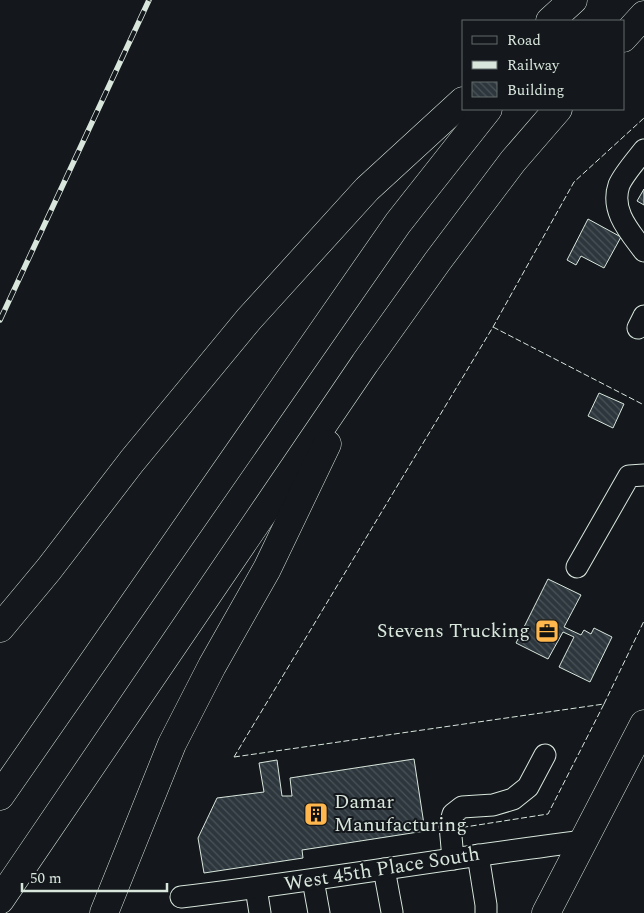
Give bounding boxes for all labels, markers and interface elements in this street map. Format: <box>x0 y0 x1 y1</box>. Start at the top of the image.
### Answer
legend <box>462 20 624 110</box>
text: Road <box>507 29 541 52</box>
text: Railway <box>507 54 560 77</box>
text: Building <box>507 79 564 102</box>
place label: Stevens Trucking <box>377 616 530 646</box>
office icon: Stevens Trucking <box>534 618 560 644</box>
place label: Damar Manufacturing <box>334 787 467 840</box>
building icon: Damar Manufacturing <box>303 801 329 827</box>
street label: West 45th Place South <box>282 839 482 899</box>
scale bar <box>22 860 168 892</box>
text: 50 m <box>30 867 62 890</box>

